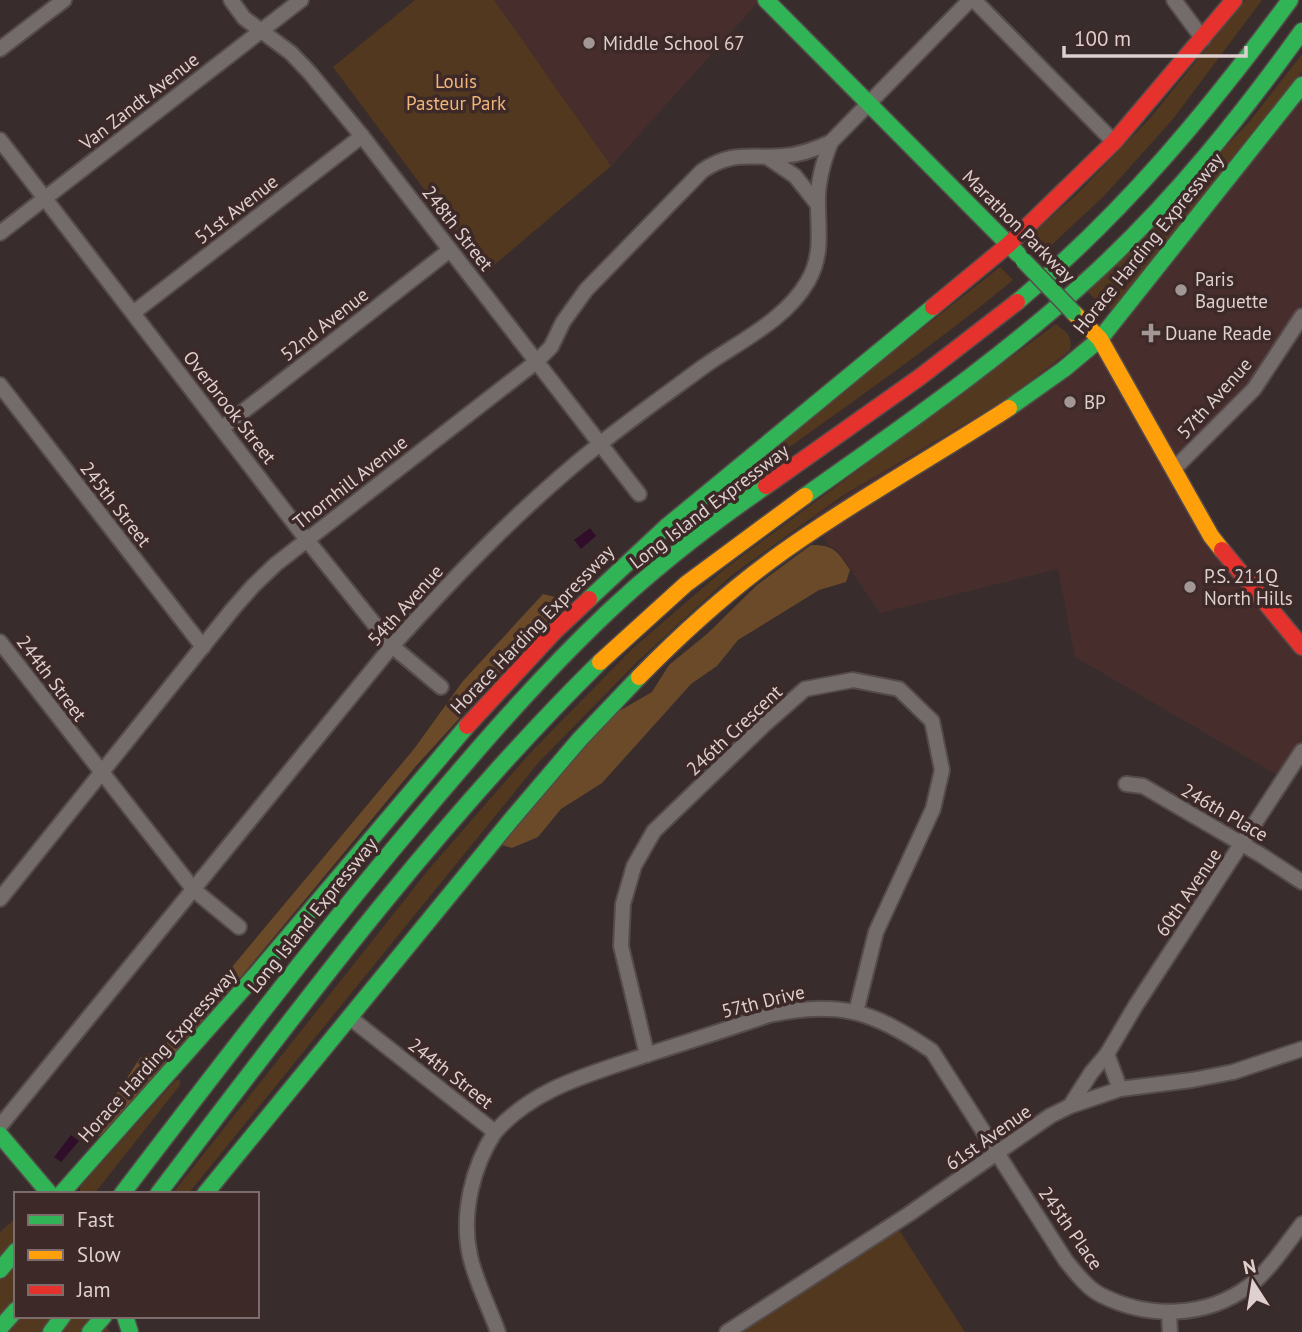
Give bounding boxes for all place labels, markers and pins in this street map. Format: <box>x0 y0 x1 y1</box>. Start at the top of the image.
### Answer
place label: Middle School 67 <box>603 31 745 55</box>
marker: Middle School 67 <box>581 35 597 51</box>
place label: Paris Baguette <box>1195 267 1268 313</box>
marker: Paris Baguette <box>1173 282 1189 298</box>
place label: Duane Reade <box>1165 321 1272 345</box>
marker: Duane Reade <box>1143 325 1159 341</box>
place label: BP <box>1084 390 1106 414</box>
marker: BP <box>1062 394 1078 410</box>
place label: P.S. 211Q North Hills <box>1204 564 1293 610</box>
marker: P.S. 211Q North Hills <box>1182 579 1198 595</box>

